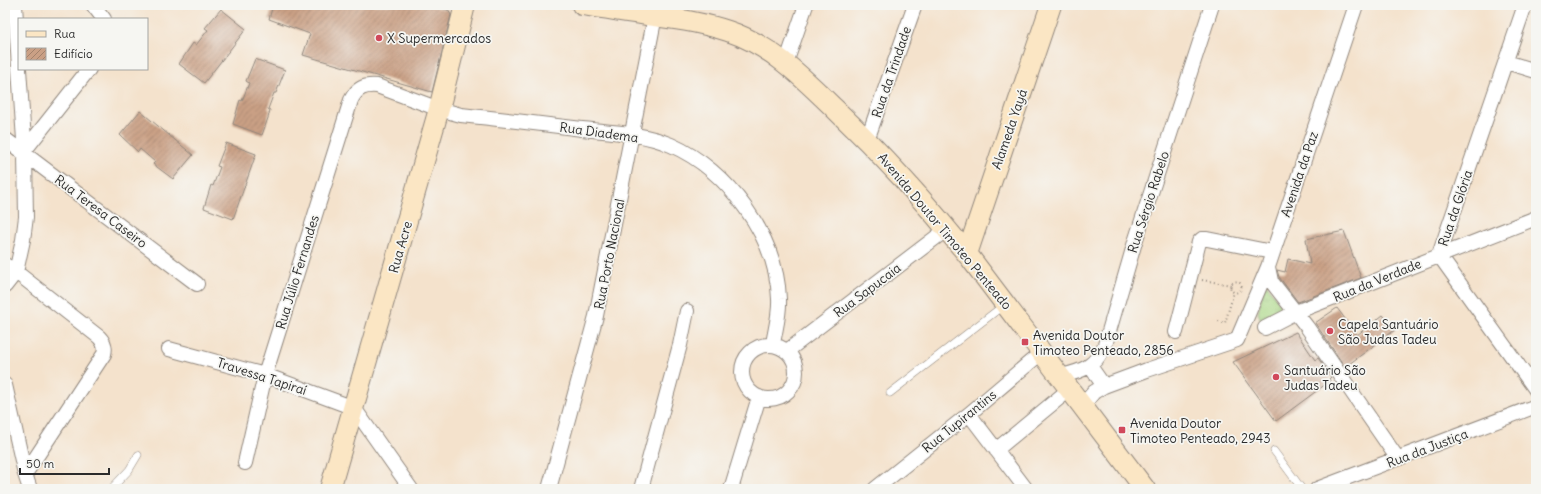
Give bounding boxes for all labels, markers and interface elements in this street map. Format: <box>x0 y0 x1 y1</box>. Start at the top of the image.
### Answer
legend <box>18 18 148 70</box>
street label: Rua da Trindade <box>868 24 915 120</box>
text: Rua <box>54 26 76 41</box>
place label: X Supermercados <box>387 30 491 47</box>
marker: X Supermercados <box>374 33 384 43</box>
text: Edifício <box>54 46 93 61</box>
street label: Alameda Yayá <box>988 87 1031 172</box>
street label: Rua Diadema <box>559 119 639 146</box>
street label: Avenida da Paz <box>1277 129 1322 219</box>
street label: Avenida Doutor Timoteo Penteado <box>874 149 1015 313</box>
street label: Rua Sérgio Rabelo <box>1124 149 1173 255</box>
street label: Rua da Glória <box>1434 168 1476 249</box>
street label: Rua Teresa Caseiro <box>51 171 150 252</box>
street label: Rua Porto Nacional <box>590 197 629 311</box>
street label: Rua Júlio Fernandes <box>272 213 323 331</box>
street label: Rua Acre <box>385 219 416 275</box>
street label: Rua da Verdade <box>1331 255 1424 306</box>
street label: Rua Sapucaia <box>830 260 904 321</box>
place label: Capela Santuário São Judas Tadeu <box>1338 316 1439 348</box>
marker: Capela Santuário São Judas Tadeu <box>1325 326 1335 336</box>
place label: Avenida Doutor Timoteo Penteado, 2856 <box>1033 327 1174 359</box>
marker: Avenida Doutor Timoteo Penteado, 2856 <box>1020 337 1030 347</box>
street label: Travessa Tapiraí <box>215 354 309 399</box>
place label: Santuário São Judas Tadeu <box>1284 362 1366 394</box>
marker: Santuário São Judas Tadeu <box>1271 372 1281 382</box>
street label: Rua Tupirantins <box>919 386 1000 457</box>
place label: Avenida Doutor Timoteo Penteado, 2943 <box>1130 415 1271 447</box>
marker: Avenida Doutor Timoteo Penteado, 2943 <box>1117 425 1127 435</box>
street label: Rua da Justiça <box>1384 425 1470 472</box>
scale bar <box>20 450 109 476</box>
text: 50 m <box>26 456 55 471</box>

